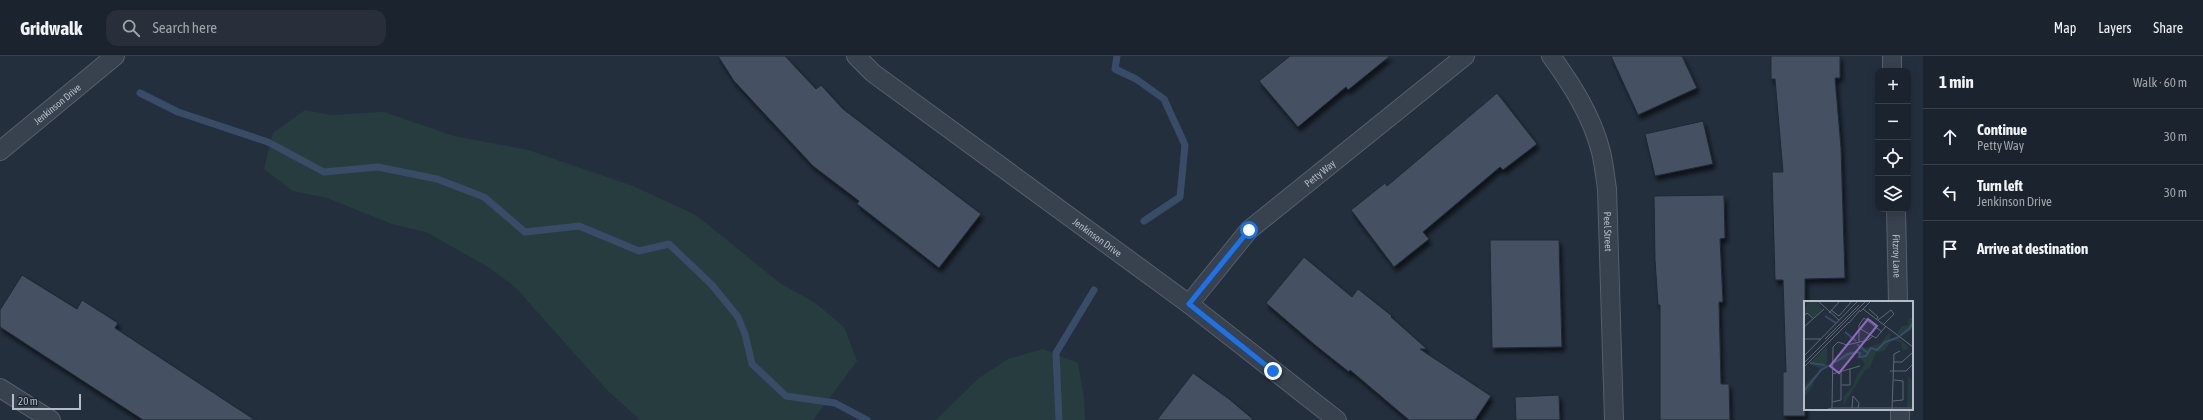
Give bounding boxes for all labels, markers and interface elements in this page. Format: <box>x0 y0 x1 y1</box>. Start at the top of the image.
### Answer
search box <box>106 10 386 46</box>
text: Gridwalk <box>20 17 82 39</box>
icon: search <box>120 17 142 39</box>
text: Search here <box>152 19 217 36</box>
text: Map <box>2054 20 2076 36</box>
text: Layers <box>2098 20 2131 36</box>
text: Share <box>2153 20 2183 36</box>
map controls <box>1875 68 1911 212</box>
button: + <box>1875 68 1911 104</box>
text: 1 min <box>1939 72 1974 92</box>
text: Walk · 60 m <box>2133 75 2187 90</box>
street label: Jenkinson Drive <box>31 81 83 127</box>
button: − <box>1875 104 1911 140</box>
text: Continue <box>1977 121 2027 138</box>
icon: ahead <box>1939 126 1961 148</box>
text: 30 m <box>2164 129 2187 144</box>
text: Petty Way <box>1977 138 2024 153</box>
button: locate <box>1875 140 1911 176</box>
street label: Petty Way <box>1302 157 1337 189</box>
button: layers <box>1875 176 1911 212</box>
text: Turn left <box>1977 177 2023 194</box>
icon: left <box>1939 182 1961 204</box>
text: 30 m <box>2164 185 2187 200</box>
text: Jenkinson Drive <box>1977 194 2052 209</box>
street label: Peel Street <box>1602 211 1614 252</box>
street label: Jenkinson Drive <box>1071 216 1124 259</box>
route start <box>1240 221 1258 239</box>
street label: Fitzroy Lane <box>1891 234 1903 278</box>
icon: arrive <box>1939 238 1961 260</box>
text: Arrive at destination <box>1977 240 2088 257</box>
inset map <box>1804 301 1913 410</box>
route end <box>1264 362 1282 380</box>
scale bar <box>12 392 81 411</box>
text: 20 m <box>18 395 38 407</box>

